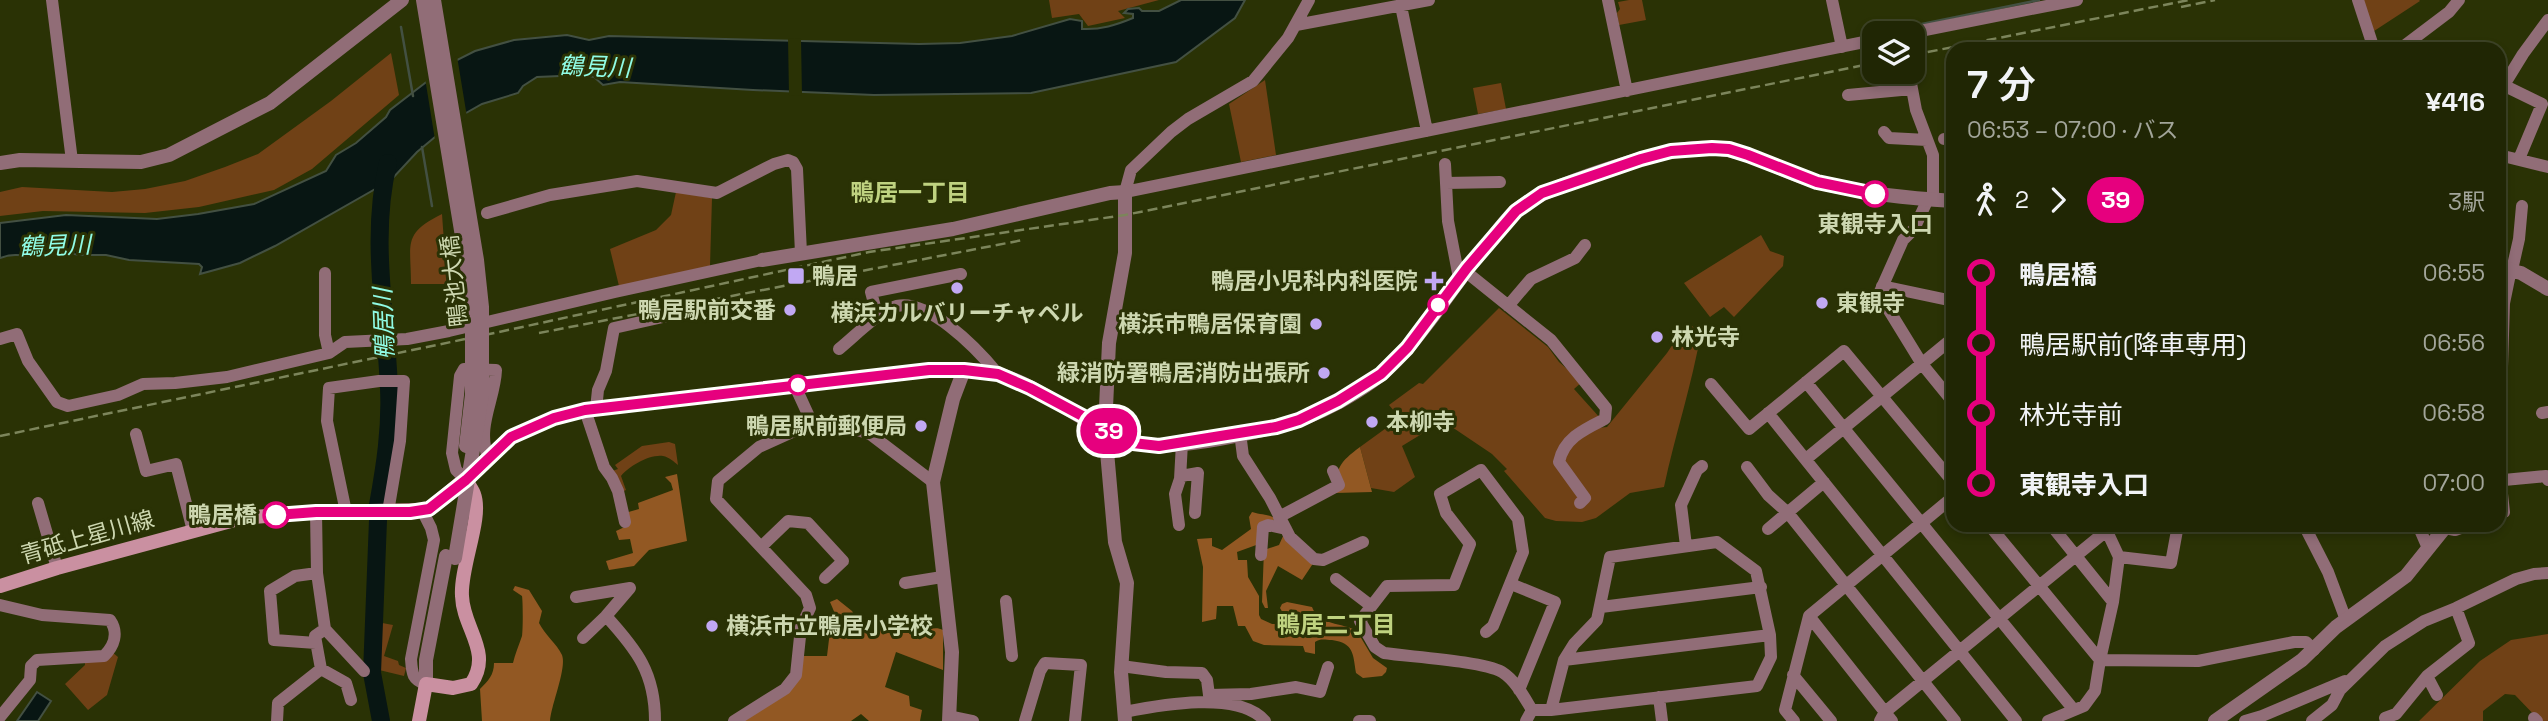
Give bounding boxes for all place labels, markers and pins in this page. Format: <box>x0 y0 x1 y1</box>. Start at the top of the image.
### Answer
marker: 東観寺入口 <box>1862 181 1888 207</box>
place label: 東観寺入口 <box>1818 209 1933 239</box>
place label: 鴨居 <box>812 261 858 291</box>
marker: 鴨居 <box>786 266 806 286</box>
place label: 鴨居小児科内科医院 <box>1211 266 1418 296</box>
marker: 鴨居小児科内科医院 <box>1424 271 1444 291</box>
marker: 横浜カルバリーチャペル <box>949 280 965 296</box>
place label: 東観寺 <box>1836 288 1905 318</box>
place label: 鴨居駅前交番 <box>638 295 776 325</box>
unlabelled marker <box>1428 295 1448 315</box>
marker: 東観寺 <box>1814 295 1830 311</box>
place label: 横浜カルバリーチャペル <box>831 298 1083 328</box>
marker: 鴨居駅前交番 <box>782 302 798 318</box>
place label: 横浜市鴨居保育園 <box>1118 309 1302 339</box>
marker: 横浜市鴨居保育園 <box>1308 316 1324 332</box>
place label: 林光寺 <box>1671 322 1740 352</box>
marker: 林光寺 <box>1649 329 1665 345</box>
place label: 緑消防署鴨居消防出張所 <box>1057 358 1310 388</box>
marker: 緑消防署鴨居消防出張所 <box>1316 365 1332 381</box>
unlabelled marker <box>788 375 808 395</box>
place label: 本柳寺 <box>1386 407 1455 437</box>
place label: 鴨居駅前郵便局 <box>746 411 907 441</box>
marker: 本柳寺 <box>1364 414 1380 430</box>
marker: 鴨居駅前郵便局 <box>913 418 929 434</box>
place label: 鴨居橋 <box>188 500 257 530</box>
marker: 鴨居橋 <box>263 502 289 528</box>
place label: 横浜市立鴨居小学校 <box>726 611 933 641</box>
marker: 横浜市立鴨居小学校 <box>704 618 720 634</box>

